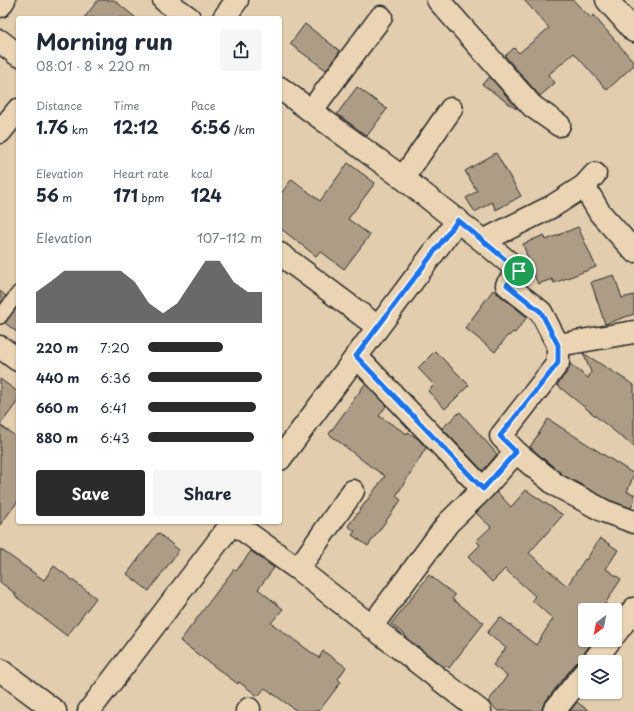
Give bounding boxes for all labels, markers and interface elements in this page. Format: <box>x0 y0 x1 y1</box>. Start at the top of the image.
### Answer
text: Morning run <box>36 24 173 57</box>
button: share <box>220 29 262 71</box>
text: 08:01 · 8 × 220 m <box>36 56 150 75</box>
text: Distance <box>36 97 82 114</box>
text: Time <box>113 97 139 114</box>
text: Pace <box>191 97 215 114</box>
text: 1.76 <box>36 114 68 140</box>
text: 12:12 <box>113 114 158 140</box>
text: 6:56 <box>191 114 230 140</box>
text: km <box>68 121 88 138</box>
text: /km <box>230 121 255 138</box>
text: Elevation <box>36 165 83 182</box>
text: Heart rate <box>113 165 169 182</box>
text: kcal <box>191 165 213 182</box>
text: 56 <box>36 182 59 208</box>
text: 171 <box>113 182 138 208</box>
text: 124 <box>191 182 222 208</box>
text: m <box>59 189 72 206</box>
text: bpm <box>138 189 164 206</box>
text: Elevation <box>36 228 92 247</box>
text: 107–112 m <box>197 228 262 247</box>
pin <box>502 254 536 288</box>
icon: arrive <box>508 260 530 282</box>
text: 220 m <box>36 338 78 357</box>
text: 7:20 <box>100 338 129 357</box>
text: 440 m <box>36 368 79 387</box>
text: 6:36 <box>100 368 131 387</box>
text: 660 m <box>36 398 79 417</box>
text: 6:41 <box>100 398 126 417</box>
text: 880 m <box>36 428 78 447</box>
text: 6:43 <box>100 428 130 447</box>
button: Save <box>36 470 145 516</box>
button: Share <box>153 470 262 516</box>
north arrow <box>578 603 622 647</box>
map controls <box>578 603 622 699</box>
button: layers <box>578 655 622 699</box>

